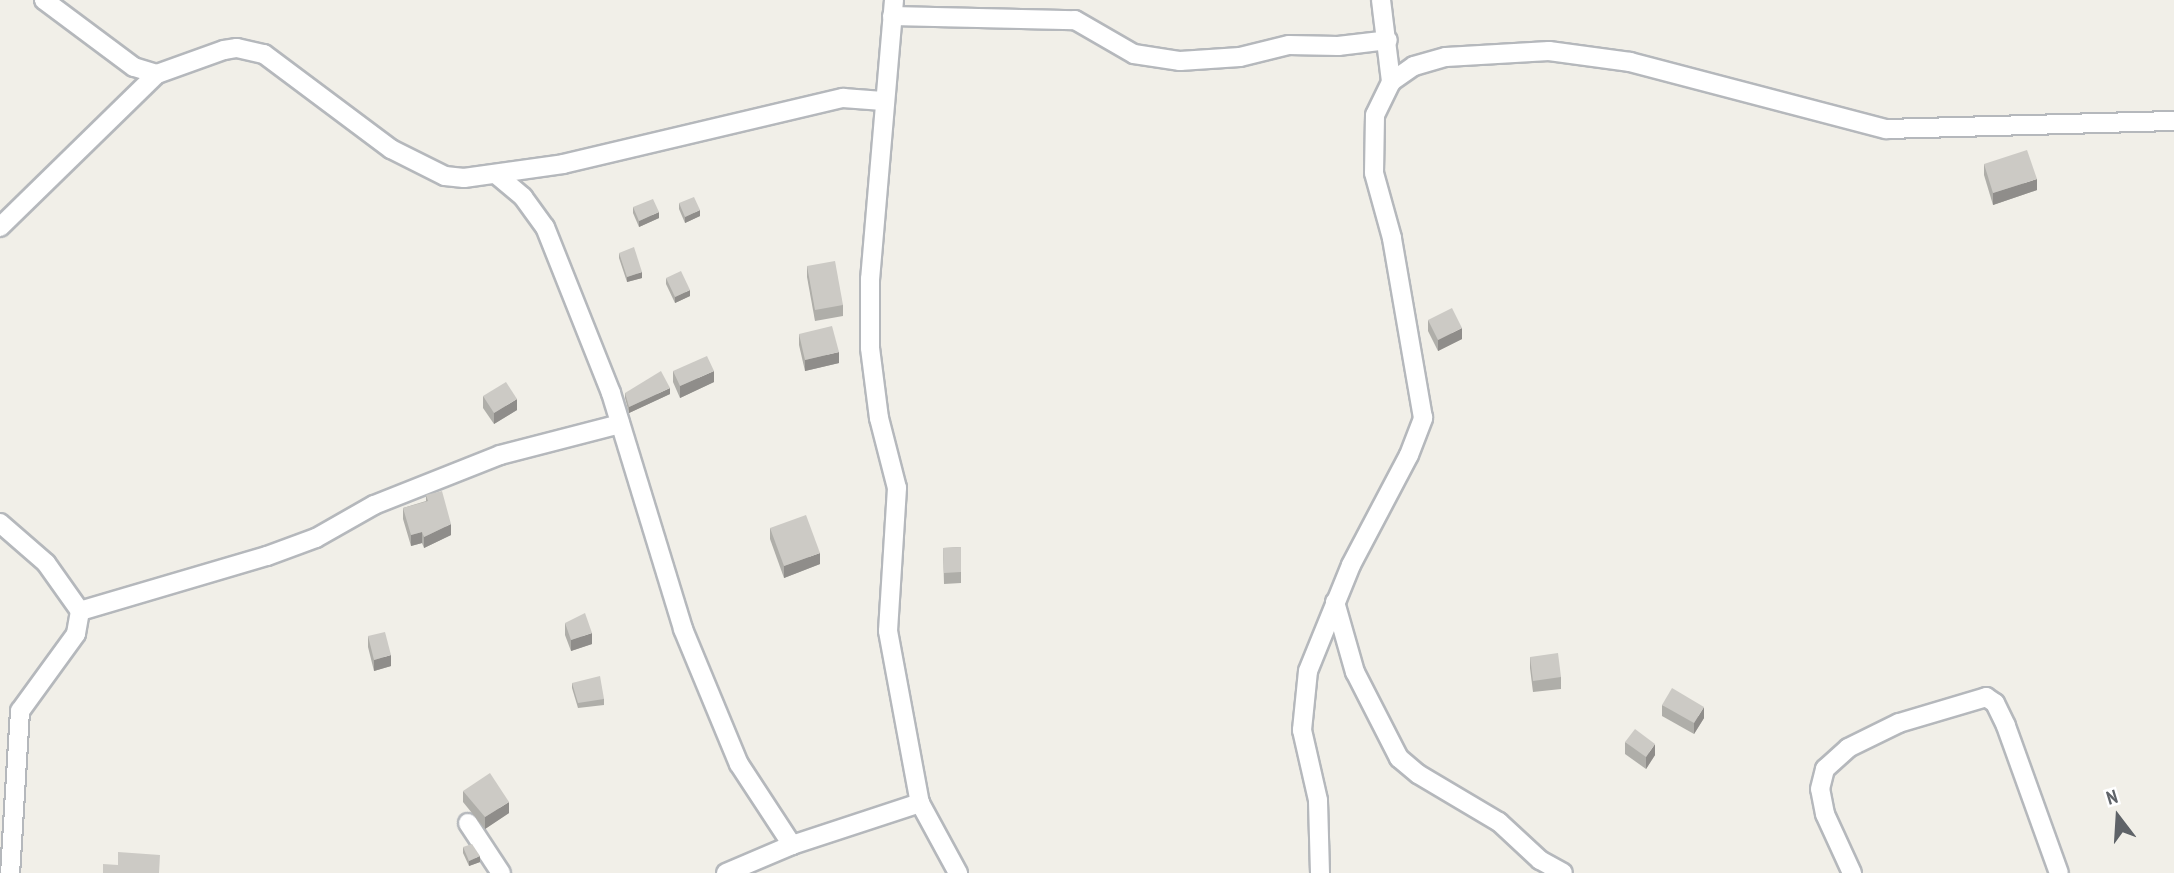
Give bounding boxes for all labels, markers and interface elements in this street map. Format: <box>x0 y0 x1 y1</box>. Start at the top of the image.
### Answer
north arrow <box>2083 782 2153 852</box>
text: N <box>2103 784 2120 810</box>

